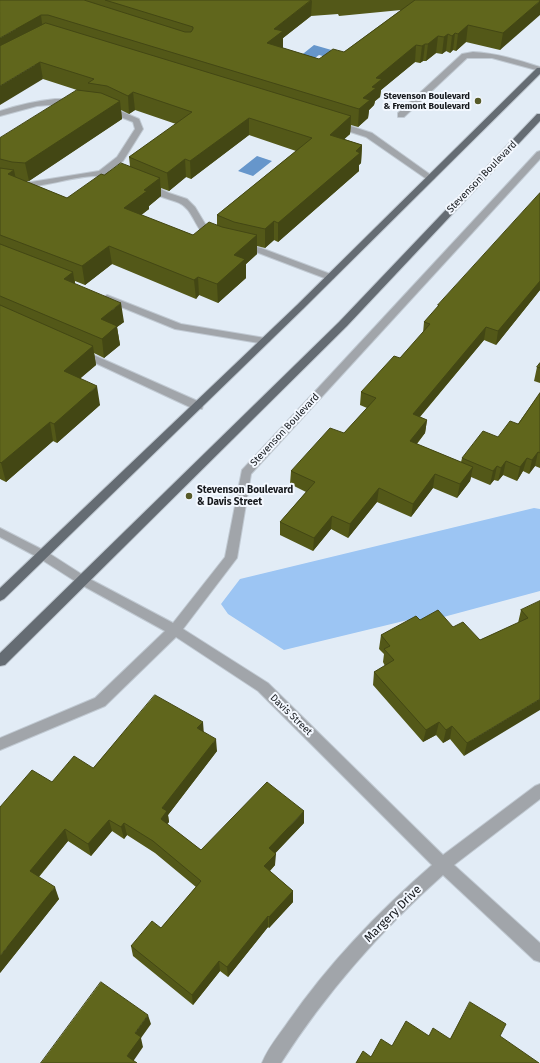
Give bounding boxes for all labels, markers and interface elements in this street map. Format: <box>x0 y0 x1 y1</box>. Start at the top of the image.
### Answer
place label: Stevenson Boulevard & Fremont Boulevard <box>383 91 470 112</box>
marker: Stevenson Boulevard & Fremont Boulevard <box>473 96 483 106</box>
street label: Stevenson Boulevard <box>445 139 519 215</box>
street label: Stevenson Boulevard <box>248 391 322 469</box>
place label: Stevenson Boulevard & Davis Street <box>197 484 293 508</box>
marker: Stevenson Boulevard & Davis Street <box>184 491 194 501</box>
street label: Davis Street <box>267 692 315 738</box>
street label: Margery Drive <box>361 882 425 946</box>

